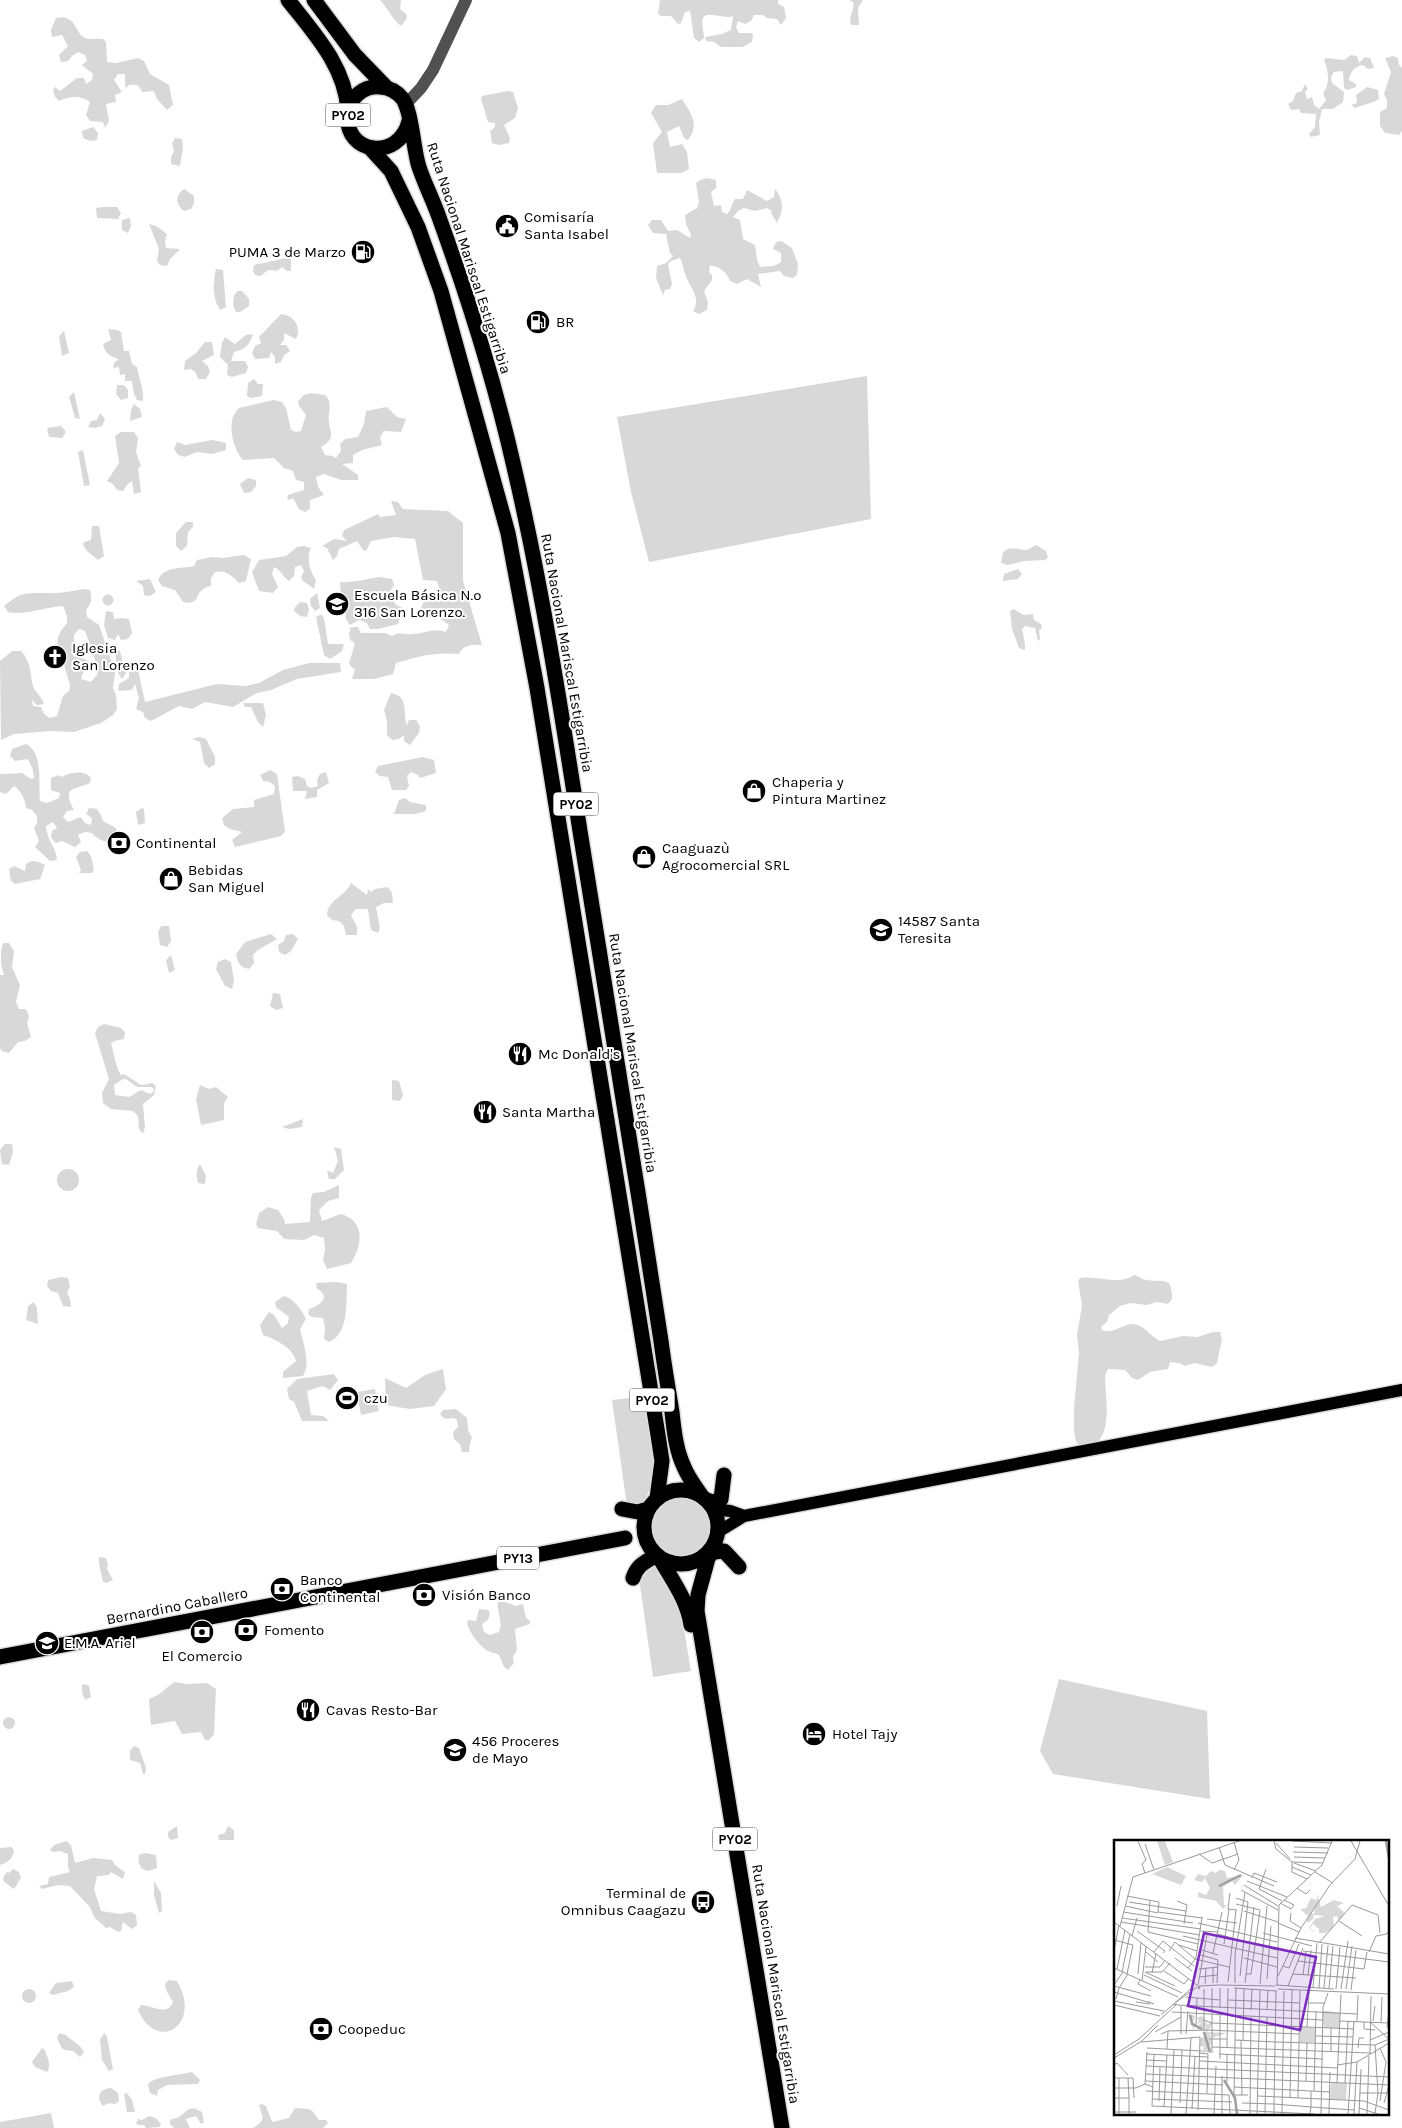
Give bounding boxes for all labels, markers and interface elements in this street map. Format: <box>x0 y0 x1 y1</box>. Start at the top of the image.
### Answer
road number: PY02 <box>326 104 370 126</box>
street label: Ruta Nacional Mariscal Estigarribia <box>423 140 515 376</box>
place label: Comisaría Santa Isabel <box>524 208 609 243</box>
public building icon: Comisaría Santa Isabel <box>494 213 520 239</box>
fuel station icon: PUMA 3 de Marzo <box>350 239 376 265</box>
place label: PUMA 3 de Marzo <box>229 243 346 261</box>
fuel station icon: BR <box>525 309 551 335</box>
place label: BR <box>556 313 575 331</box>
street label: Ruta Nacional Mariscal Estigarribia <box>537 532 597 774</box>
place label: Escuela Básica N.º 316 San Lorenzo. <box>354 586 481 621</box>
school or university icon: Escuela Básica N.º 316 San Lorenzo. <box>324 591 350 617</box>
place label: Iglesia San Lorenzo <box>72 639 155 674</box>
church icon: Iglesia San Lorenzo <box>42 644 68 670</box>
place label: Chaperia y Pintura Martinez <box>772 773 886 808</box>
shop icon: Chaperia y Pintura Martinez <box>741 778 767 804</box>
road number: PY02 <box>554 792 598 816</box>
bank icon: Continental <box>106 830 132 856</box>
place label: Continental <box>136 834 216 852</box>
place label: Caaguazù Agrocomercial SRL <box>662 839 789 874</box>
shop icon: Caaguazù Agrocomercial SRL <box>631 844 657 870</box>
place label: Bebidas San Miguel <box>188 861 265 896</box>
shop icon: Bebidas San Miguel <box>158 866 184 892</box>
place label: 14587 Santa Teresita <box>898 912 980 947</box>
school or university icon: 14587 Santa Teresita <box>868 917 894 943</box>
street label: Ruta Nacional Mariscal Estigarribia <box>605 932 661 1174</box>
restaurant icon: Mc Donald's <box>507 1041 533 1067</box>
place label: Mc Donald's <box>538 1045 620 1063</box>
restaurant icon: Santa Martha <box>472 1099 498 1125</box>
place label: Santa Martha <box>502 1103 595 1121</box>
sports icon: czu <box>334 1385 360 1411</box>
road number: PY02 <box>630 1388 674 1412</box>
place label: czu <box>364 1389 388 1407</box>
road number: PY13 <box>497 1546 539 1570</box>
place label: Banco Continental <box>300 1571 380 1606</box>
bank icon: Banco Continental <box>269 1576 295 1602</box>
bank icon: Visión Banco <box>411 1582 437 1608</box>
street label: Bernardino Caballero <box>105 1583 249 1629</box>
place label: Visión Banco <box>442 1586 531 1604</box>
bank icon: Fomento <box>233 1617 259 1643</box>
bank icon: El Comercio <box>189 1619 215 1645</box>
place label: Fomento <box>264 1621 324 1639</box>
school or university icon: E.M.A. Ariel <box>34 1630 60 1656</box>
place label: E.M.A. Ariel <box>64 1634 136 1652</box>
place label: El Comercio <box>161 1647 243 1665</box>
restaurant icon: Cavas Resto-Bar <box>295 1697 321 1723</box>
place label: Cavas Resto-Bar <box>326 1701 438 1719</box>
hotel icon: Hotel Tajy <box>801 1721 827 1747</box>
place label: Hotel Tajy <box>832 1725 897 1743</box>
place label: 456 Proceres de Mayo <box>472 1732 559 1767</box>
school or university icon: 456 Proceres de Mayo <box>442 1737 468 1763</box>
road number: PY02 <box>712 1828 758 1850</box>
inset map <box>1114 1840 1390 2116</box>
street label: Ruta Nacional Mariscal Estigarribia <box>748 1863 804 2105</box>
place label: Terminal de Omnibus Caagazu <box>561 1884 686 1919</box>
bus stop icon: Terminal de Omnibus Caagazu <box>690 1889 716 1915</box>
bank icon: Coopeduc <box>308 2016 334 2042</box>
place label: Coopeduc <box>338 2020 406 2038</box>

